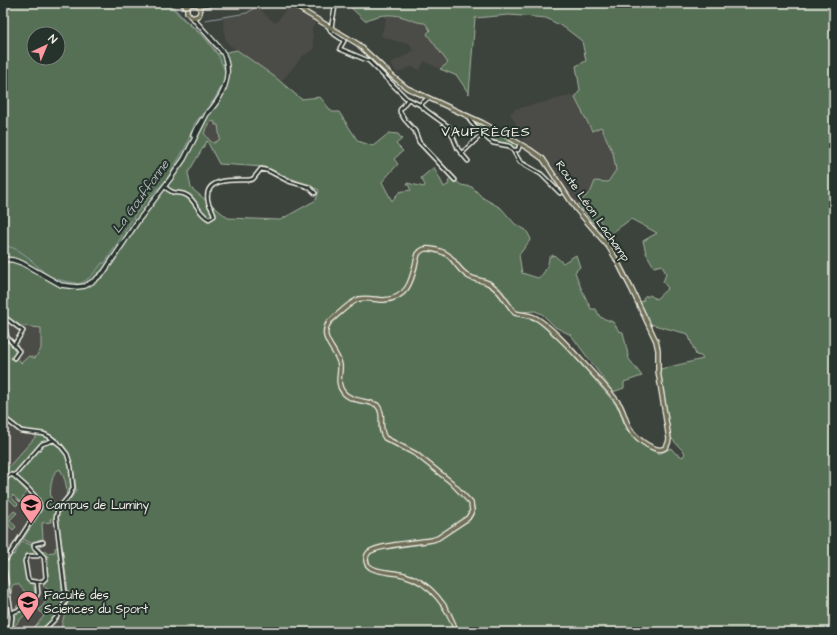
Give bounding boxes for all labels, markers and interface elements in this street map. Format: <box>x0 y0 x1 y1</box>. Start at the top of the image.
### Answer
north arrow <box>26 26 66 66</box>
text: N <box>45 31 60 47</box>
district label: VAUFRÈGES <box>441 122 531 142</box>
water label: La Gouffonne <box>108 156 174 237</box>
street label: Route Léon Lachamp <box>551 157 634 266</box>
school or university icon: Campus de Luminy <box>18 492 44 525</box>
place label: Campus de Luminy <box>46 497 150 515</box>
place label: Faculté des Sciences du Sport <box>44 587 148 618</box>
school or university icon: Faculté des Sciences du Sport <box>15 589 41 622</box>

